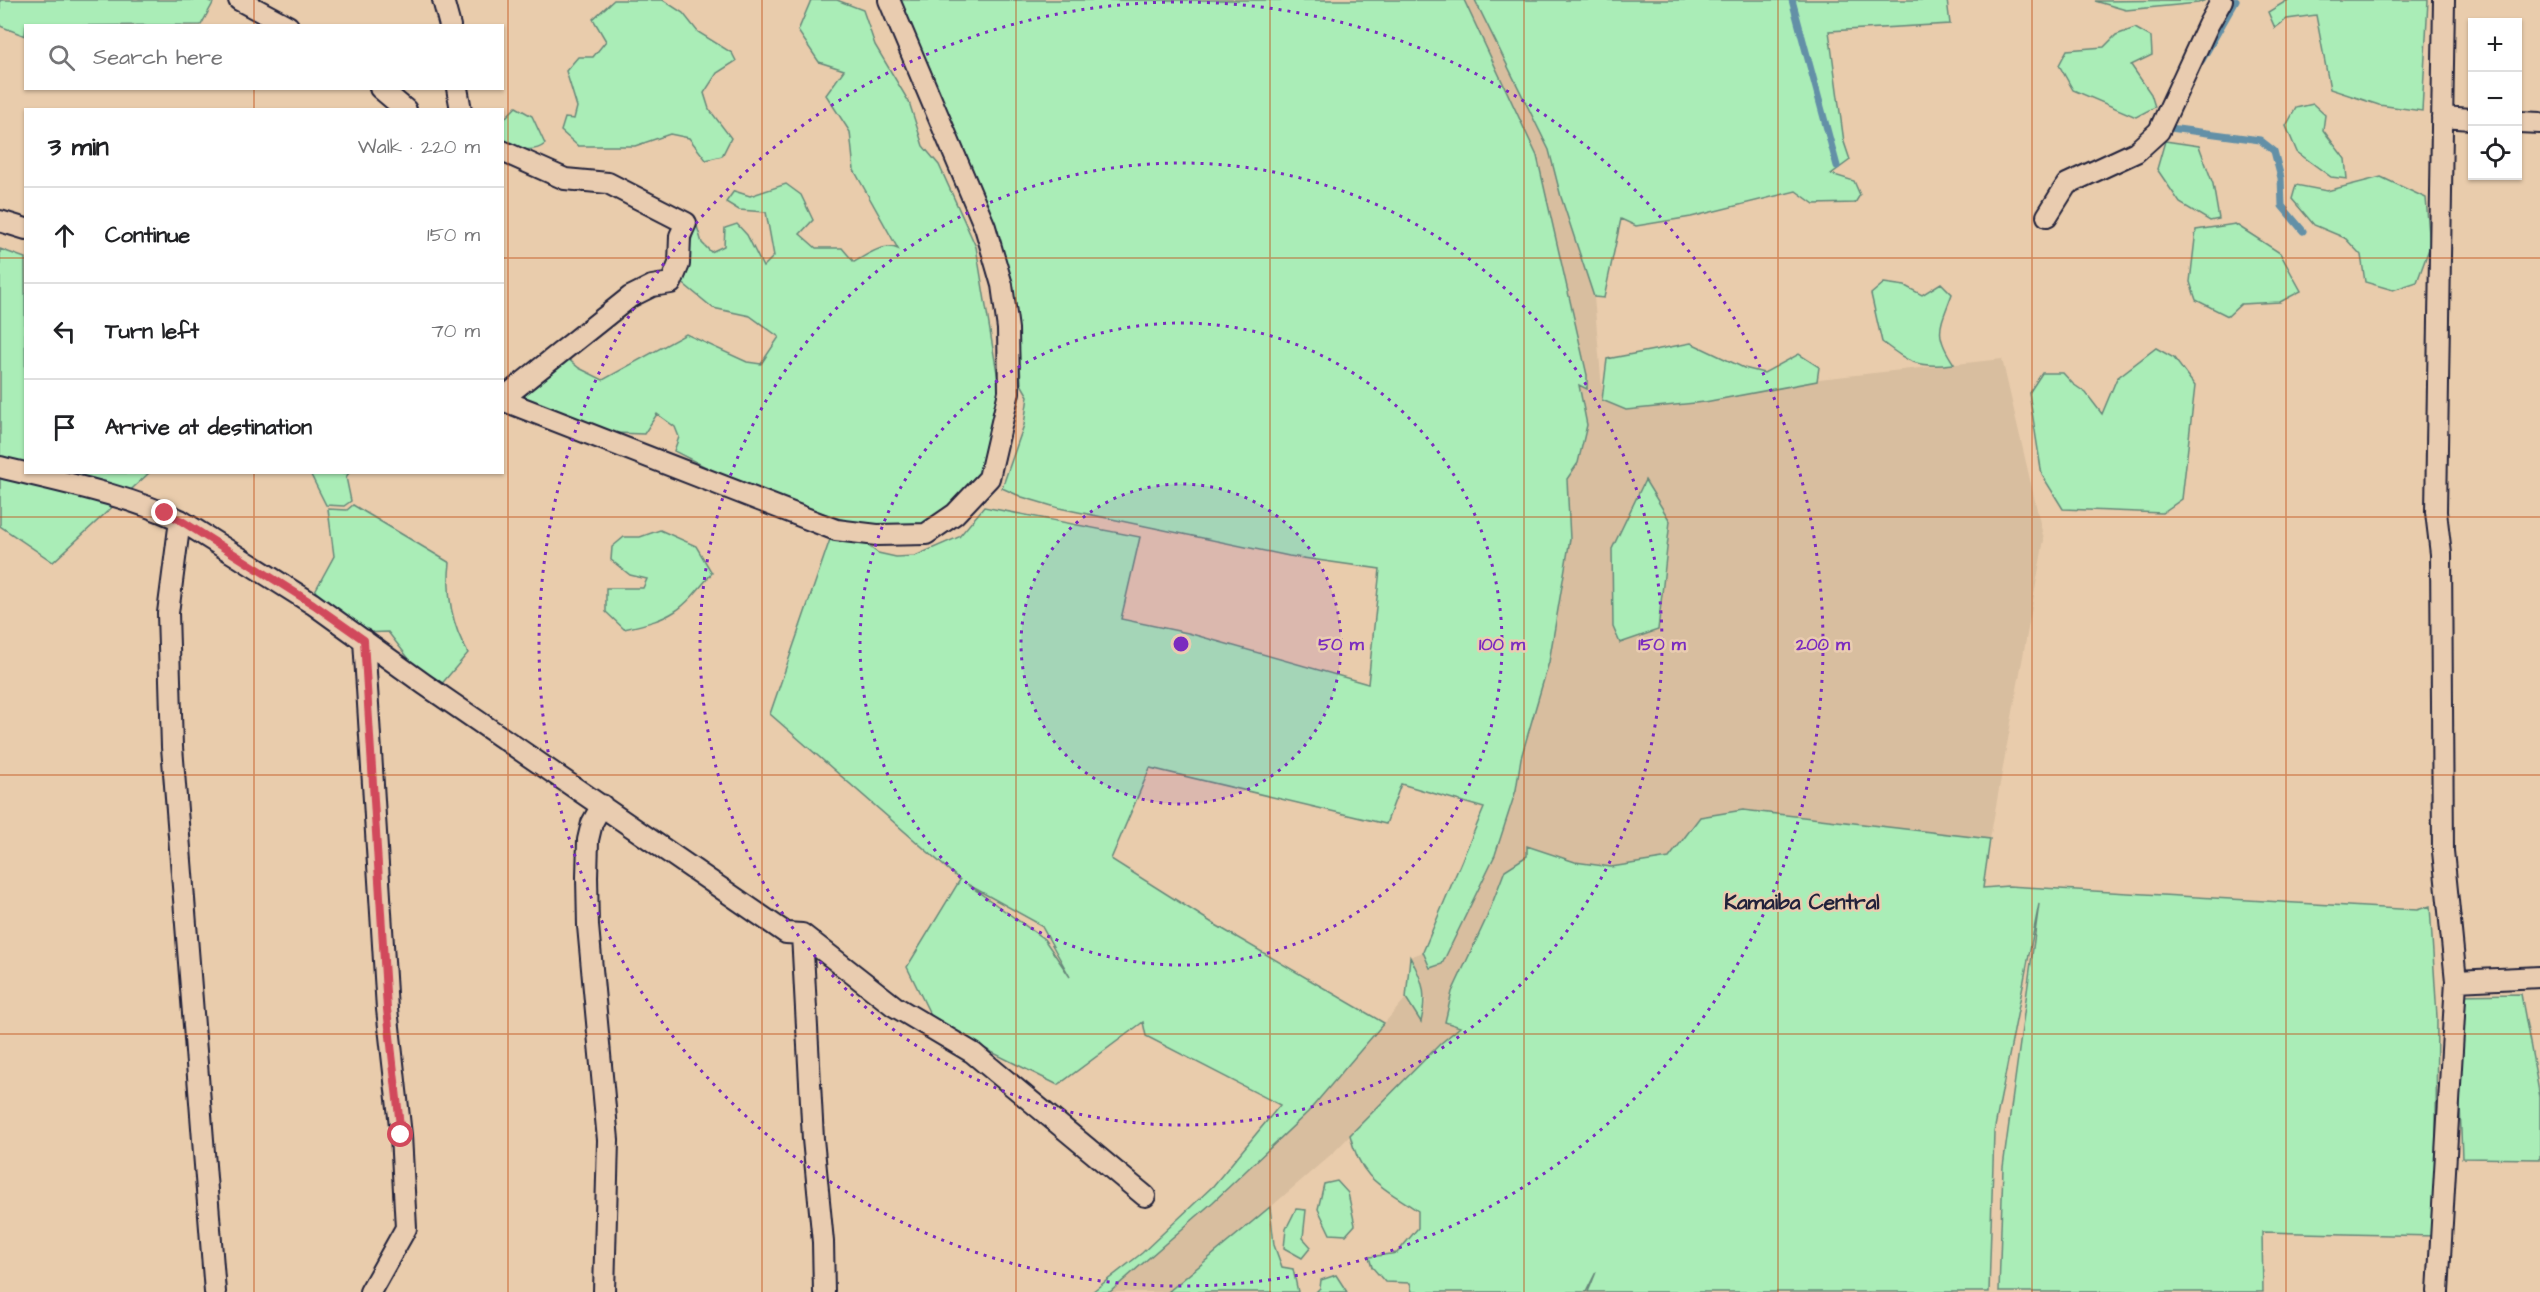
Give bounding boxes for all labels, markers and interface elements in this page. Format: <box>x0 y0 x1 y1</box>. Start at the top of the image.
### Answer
map controls <box>2468 18 2522 180</box>
button: + <box>2468 18 2522 72</box>
search box <box>24 24 504 90</box>
icon: search <box>45 41 78 74</box>
text: Search here <box>93 42 223 73</box>
button: − <box>2468 72 2522 126</box>
button: locate <box>2468 126 2522 180</box>
text: 3 min <box>48 129 109 165</box>
text: Walk · 220 m <box>358 133 480 161</box>
icon: ahead <box>48 219 81 252</box>
text: Continue <box>105 220 190 251</box>
text: 150 m <box>427 221 480 249</box>
icon: left <box>48 315 81 348</box>
text: Turn left <box>105 316 199 347</box>
text: 70 m <box>432 317 480 345</box>
icon: arrive <box>48 411 81 444</box>
text: Arrive at destination <box>105 412 312 443</box>
route end <box>151 499 177 525</box>
text: 50 m <box>1318 632 1365 657</box>
text: 100 m <box>1479 632 1526 657</box>
text: 150 m <box>1638 632 1687 657</box>
text: 200 m <box>1795 632 1851 657</box>
centre of rings <box>1171 634 1191 654</box>
district label: Kamaiba Central <box>1724 888 1880 917</box>
route start <box>387 1121 413 1147</box>

